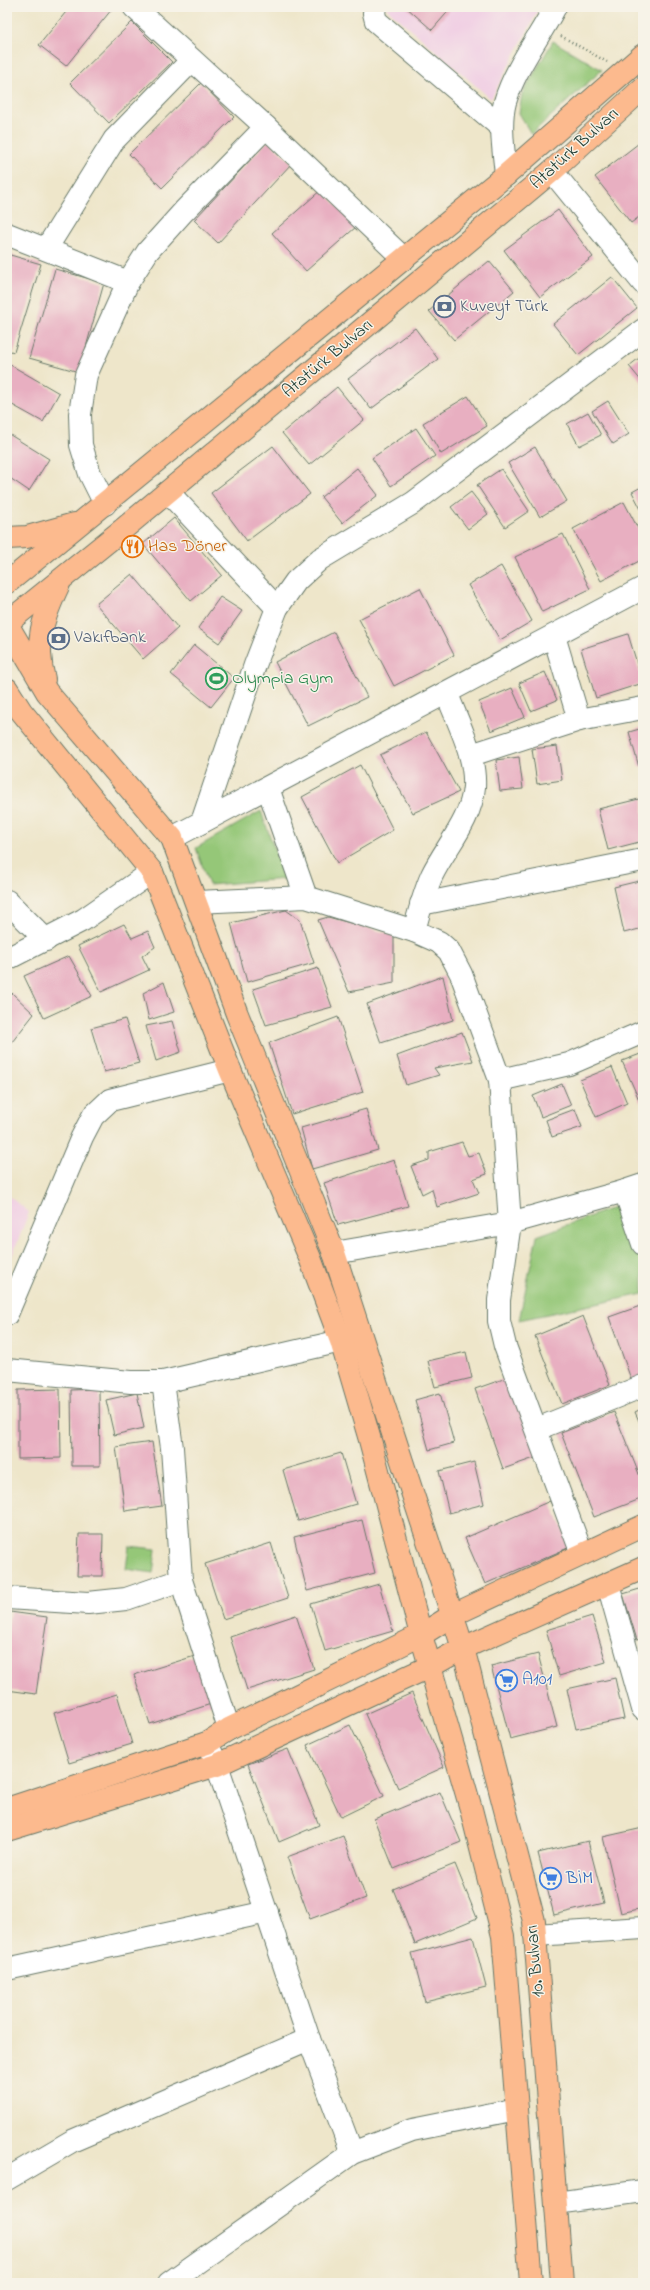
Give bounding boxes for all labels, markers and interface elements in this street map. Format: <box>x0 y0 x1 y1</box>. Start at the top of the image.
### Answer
street label: Atatürk Bulvarı <box>525 102 625 196</box>
bank icon: Kuveyt Türk <box>431 294 457 320</box>
place label: Kuveyt Türk <box>460 294 548 320</box>
street label: Atatürk Bulvarı <box>277 313 379 405</box>
restaurant icon: Has Döner <box>120 534 146 560</box>
place label: Has Döner <box>148 534 227 560</box>
bank icon: Vakıfbank <box>46 625 72 651</box>
place label: Vakıfbank <box>73 625 146 651</box>
sports icon: Olympia Gym <box>203 666 229 692</box>
place label: Olympia Gym <box>232 666 333 692</box>
supermarket icon: A101 <box>494 1667 520 1693</box>
place label: A101 <box>522 1667 553 1693</box>
supermarket icon: BİM <box>538 1866 564 1892</box>
place label: BİM <box>565 1866 593 1892</box>
street label: 10. Bulvarı <box>520 1924 552 1998</box>

